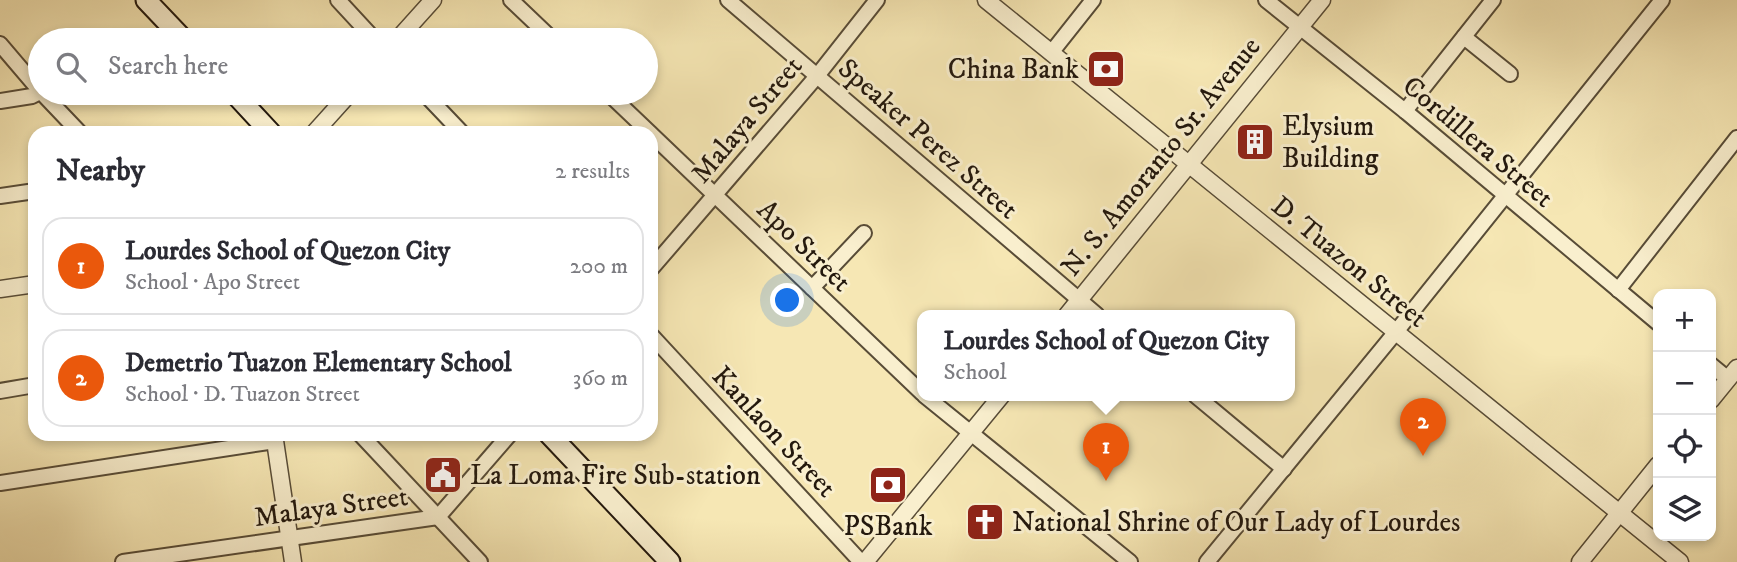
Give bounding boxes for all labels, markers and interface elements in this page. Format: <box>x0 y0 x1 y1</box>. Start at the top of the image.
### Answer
search box <box>28 28 658 105</box>
street label: N. S. Amoranto Sr. Avenue <box>1054 30 1268 284</box>
icon: search <box>52 48 90 86</box>
bank icon: China Bank <box>1085 48 1127 90</box>
street label: Malaya Street <box>684 49 810 191</box>
text: Search here <box>108 50 228 83</box>
street label: Speaker Perez Street <box>831 51 1025 227</box>
place label: China Bank <box>948 52 1079 87</box>
street label: Cordillera Street <box>1395 69 1561 215</box>
place label: Elysium Building <box>1282 109 1379 176</box>
building icon: Elysium Building <box>1234 121 1276 163</box>
text: Nearby <box>56 153 145 190</box>
text: 2 results <box>555 157 630 186</box>
street label: D. Tuazon Street <box>1264 189 1434 336</box>
street label: Apo Street <box>749 193 859 299</box>
text: Lourdes School of Quezon City <box>125 235 450 268</box>
text: 1 <box>77 252 85 281</box>
text: 200 m <box>570 252 628 281</box>
text: School · Apo Street <box>125 268 300 297</box>
your location <box>770 283 804 317</box>
map controls <box>1653 289 1716 541</box>
button: + <box>1653 289 1716 352</box>
popup <box>917 310 1295 401</box>
text: Lourdes School of Quezon City <box>943 325 1269 358</box>
text: Demetrio Tuazon Elementary School <box>125 347 512 380</box>
button: − <box>1653 352 1716 415</box>
text: School <box>943 358 1007 387</box>
street label: Kanlaon Street <box>704 359 844 505</box>
text: 2 <box>75 364 87 393</box>
text: 360 m <box>573 364 628 393</box>
text: School · D. Tuazon Street <box>125 380 360 409</box>
pin: 2 <box>1400 398 1446 456</box>
button: locate <box>1653 415 1716 478</box>
pin: 1 <box>1083 423 1129 481</box>
public building icon: La Loma Fire Sub-station <box>422 454 464 496</box>
place label: La Loma Fire Sub-station <box>470 458 761 493</box>
bank icon: PSBank <box>867 464 909 506</box>
button: layers <box>1653 478 1716 541</box>
street label: Malaya Street <box>252 479 410 535</box>
church icon: National Shrine of Our Lady of Lourdes <box>964 501 1006 543</box>
place label: National Shrine of Our Lady of Lourdes <box>1012 505 1460 540</box>
place label: PSBank <box>843 509 933 544</box>

